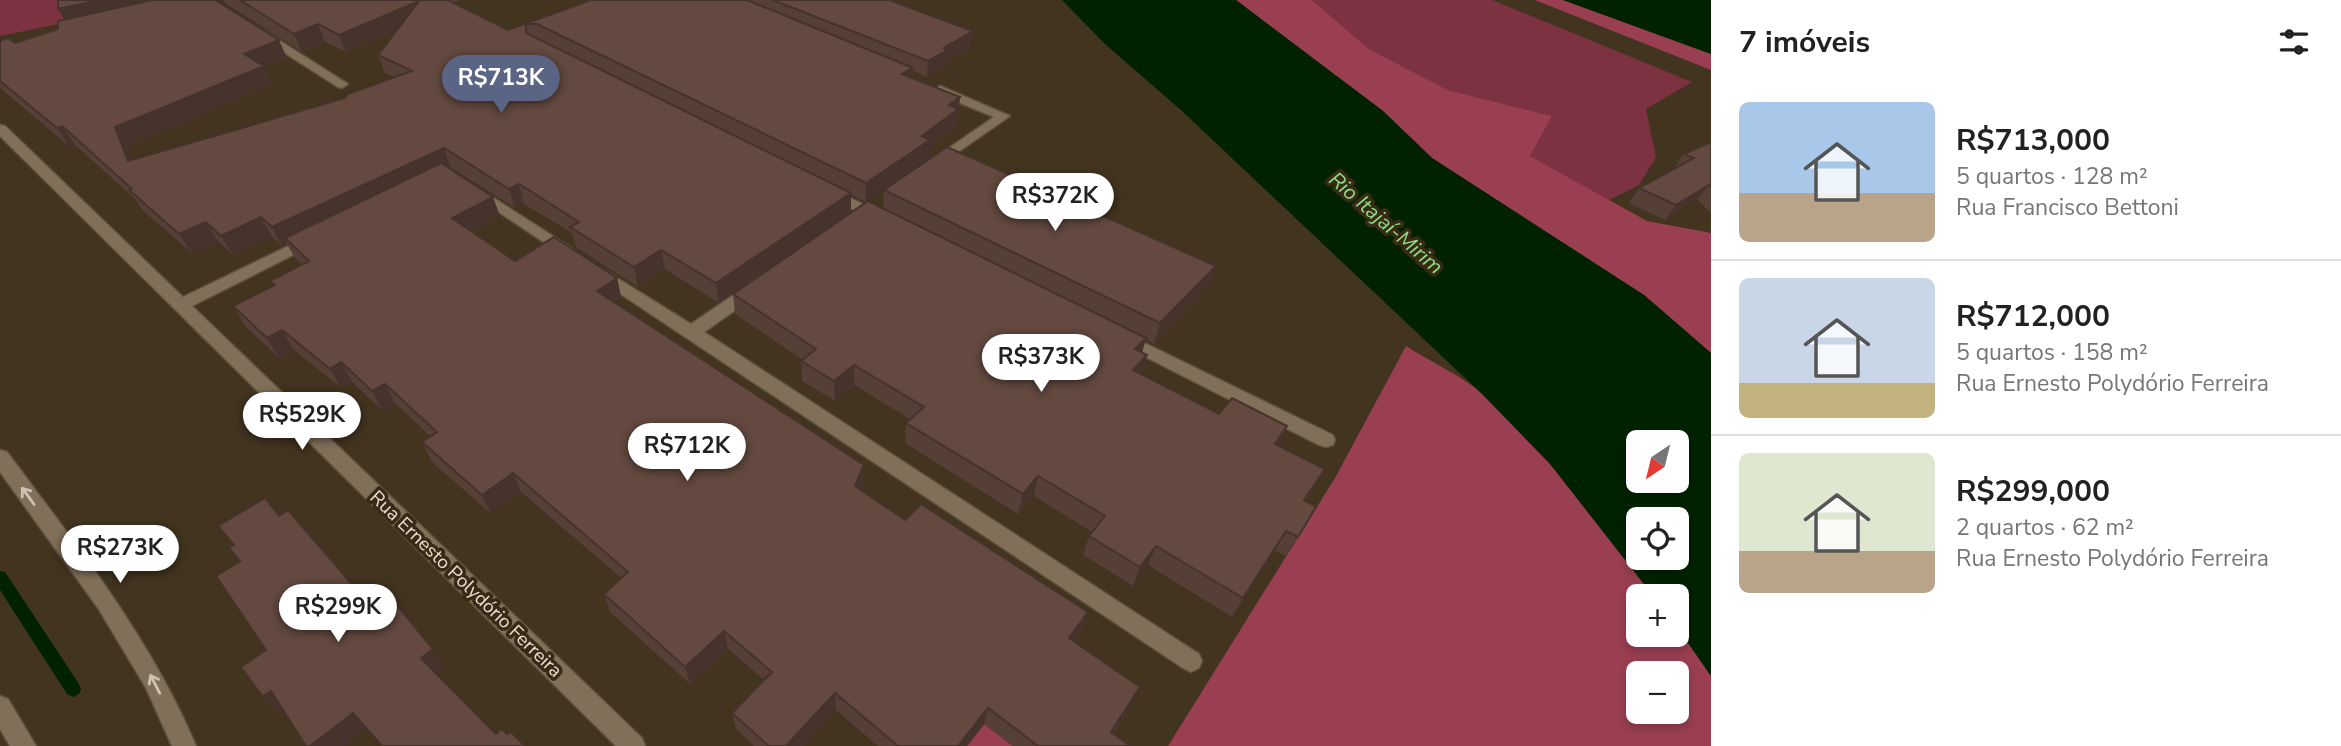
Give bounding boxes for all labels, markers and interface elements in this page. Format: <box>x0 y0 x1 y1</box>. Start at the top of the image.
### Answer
text: 7 imóveis <box>1739 22 1870 63</box>
icon: filters <box>2275 23 2313 61</box>
pin: R$713K <box>444 55 558 115</box>
text: R$713K <box>458 62 544 93</box>
text: R$713,000 <box>1956 120 2110 161</box>
icon: home <box>1795 130 1879 214</box>
text: 5 quartos · 128 m² <box>1956 161 2148 192</box>
water label: Rio Itajaí-Mirim <box>1323 166 1449 280</box>
pin: R$372K <box>998 174 1112 233</box>
text: R$372K <box>1012 180 1098 211</box>
text: Rua Francisco Bettoni <box>1956 192 2179 223</box>
text: R$712,000 <box>1956 296 2110 337</box>
icon: home <box>1795 306 1879 390</box>
pin: R$373K <box>984 334 1098 394</box>
text: 5 quartos · 158 m² <box>1956 337 2148 368</box>
text: R$373K <box>998 341 1084 372</box>
text: Rua Ernesto Polydório Ferreira <box>1956 368 2269 399</box>
pin: R$529K <box>245 392 359 452</box>
text: R$529K <box>259 399 345 430</box>
pin: R$712K <box>630 424 744 483</box>
text: R$712K <box>644 430 730 461</box>
north arrow <box>1626 430 1689 494</box>
map controls <box>1626 430 1689 724</box>
text: R$299,000 <box>1956 471 2110 512</box>
icon: home <box>1795 481 1879 565</box>
street label: Rua Ernesto Polydório Ferreira <box>364 485 568 683</box>
one-way arrow <box>21 487 36 506</box>
button: locate <box>1626 507 1689 570</box>
text: 2 quartos · 62 m² <box>1956 512 2134 543</box>
pin: R$273K <box>63 526 177 585</box>
text: R$273K <box>77 532 163 563</box>
text: Rua Ernesto Polydório Ferreira <box>1956 543 2269 574</box>
pin: R$299K <box>281 584 395 644</box>
button: + <box>1626 584 1689 647</box>
text: R$299K <box>295 591 381 622</box>
button: − <box>1626 661 1689 724</box>
one-way arrow <box>147 674 161 695</box>

